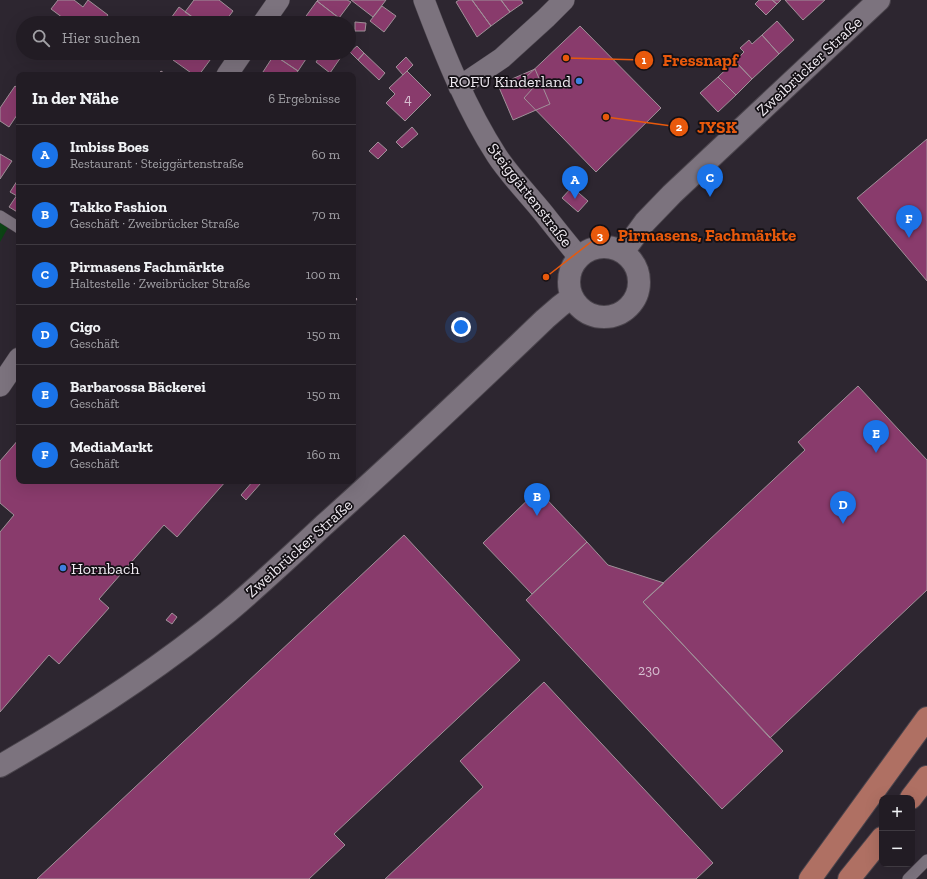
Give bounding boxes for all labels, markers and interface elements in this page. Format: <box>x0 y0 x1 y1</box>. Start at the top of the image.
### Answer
street label: Zweibrücker Straße <box>752 12 866 120</box>
search box <box>16 16 356 60</box>
icon: search <box>30 27 52 49</box>
text: Hier suchen <box>62 29 140 47</box>
callout: Fressnapf <box>634 46 745 75</box>
text: Fressnapf <box>662 50 740 70</box>
text: 1 <box>642 53 647 67</box>
place label: ROFU Kinderland <box>449 72 571 91</box>
marker: ROFU Kinderland <box>574 76 584 86</box>
text: In der Nähe <box>32 88 119 108</box>
text: 6 Ergebnisse <box>268 91 340 106</box>
house number: 4 <box>404 91 412 108</box>
callout: JYSK <box>669 112 745 141</box>
text: JYSK <box>697 117 738 137</box>
text: 2 <box>676 120 683 134</box>
text: Imbiss Boes <box>70 138 149 156</box>
street label: Steiggärtenstraße <box>484 139 576 251</box>
text: A <box>41 147 49 162</box>
text: 60 m <box>311 147 340 162</box>
text: Restaurant · Steiggärtenstraße <box>70 156 244 171</box>
pin: C <box>697 164 723 197</box>
pin: A <box>562 166 588 199</box>
text: Takko Fashion <box>70 198 167 216</box>
pin: F <box>896 205 922 238</box>
text: B <box>41 207 49 222</box>
text: 70 m <box>312 207 340 222</box>
text: Geschäft · Zweibrücker Straße <box>70 216 239 231</box>
callout: Pirmasens, Fachmärkte <box>590 221 805 250</box>
text: Pirmasens, Fachmärkte <box>618 225 796 245</box>
text: 3 <box>597 229 604 243</box>
text: Pirmasens Fachmärkte <box>70 258 224 276</box>
text: C <box>41 267 49 282</box>
text: 100 m <box>306 267 340 282</box>
text: Haltestelle · Zweibrücker Straße <box>70 276 250 291</box>
your location <box>451 317 471 337</box>
text: Cigo <box>70 318 101 336</box>
text: D <box>40 327 50 342</box>
text: 150 m <box>307 327 340 342</box>
text: Geschäft <box>70 336 119 351</box>
text: Barbarossa Bäckerei <box>70 378 206 396</box>
text: E <box>41 387 49 402</box>
text: 150 m <box>307 387 340 402</box>
text: Geschäft <box>70 396 119 411</box>
pin: E <box>863 420 889 453</box>
text: MediaMarkt <box>70 438 153 456</box>
text: F <box>41 447 49 462</box>
text: 160 m <box>306 447 340 462</box>
text: Geschäft <box>70 456 119 471</box>
pin: B <box>524 483 550 516</box>
pin: D <box>830 491 856 524</box>
street label: Zweibrücker Straße <box>242 495 356 601</box>
place label: Hornbach <box>71 559 139 578</box>
marker: Hornbach <box>58 563 68 573</box>
house number: 230 <box>638 662 660 679</box>
map controls <box>879 795 915 867</box>
button: + <box>879 795 915 831</box>
button: − <box>879 831 915 867</box>

